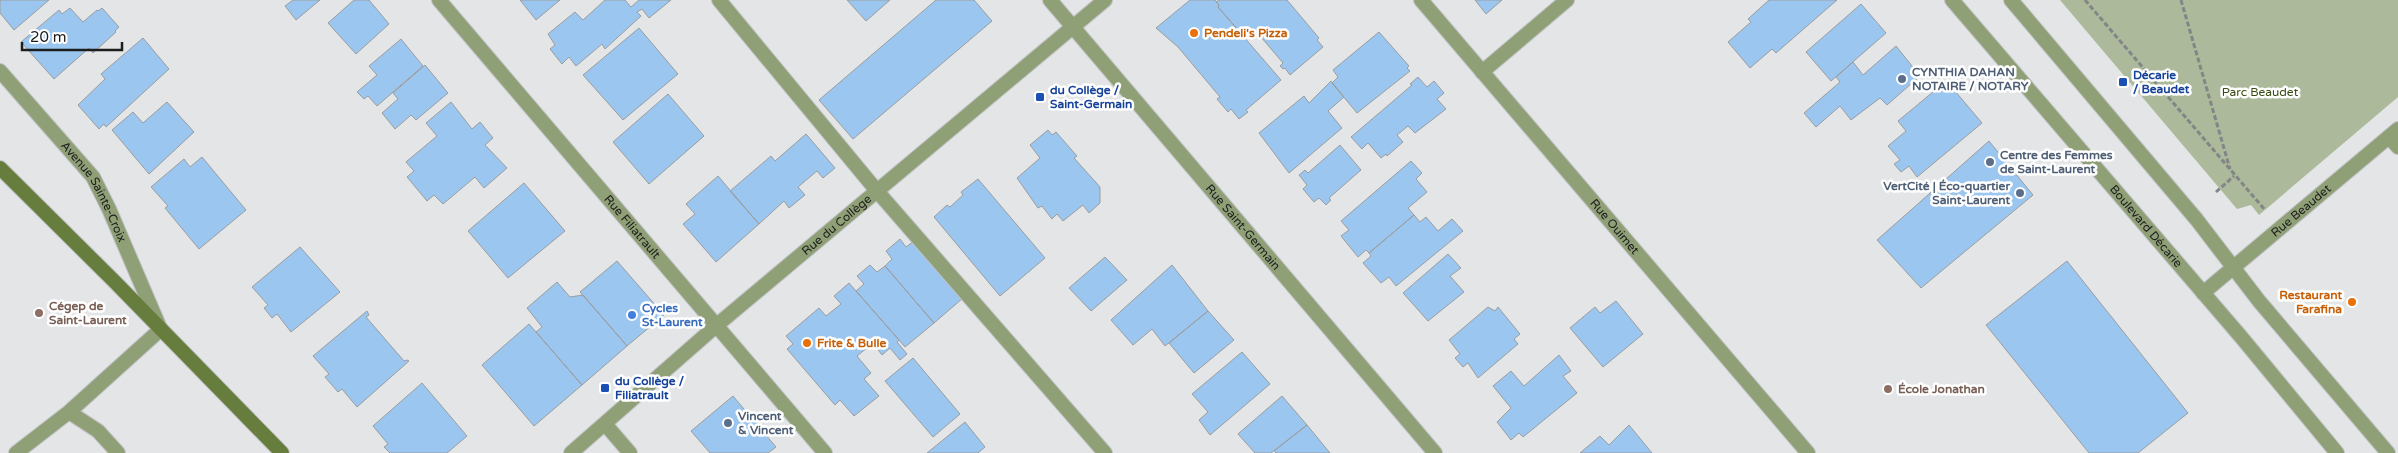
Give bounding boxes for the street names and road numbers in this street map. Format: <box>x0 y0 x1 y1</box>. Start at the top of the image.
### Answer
street label: Avenue Sainte-Croix <box>58 138 129 244</box>
street label: Rue Saint-Germain <box>1203 181 1283 273</box>
street label: Rue Beaudet <box>2268 181 2334 240</box>
street label: Boulevard Décarie <box>2107 182 2185 270</box>
street label: Rue Filiatrault <box>601 192 664 262</box>
street label: Rue du Collège <box>799 192 874 258</box>
street label: Rue Ouimet <box>1587 196 1642 257</box>

